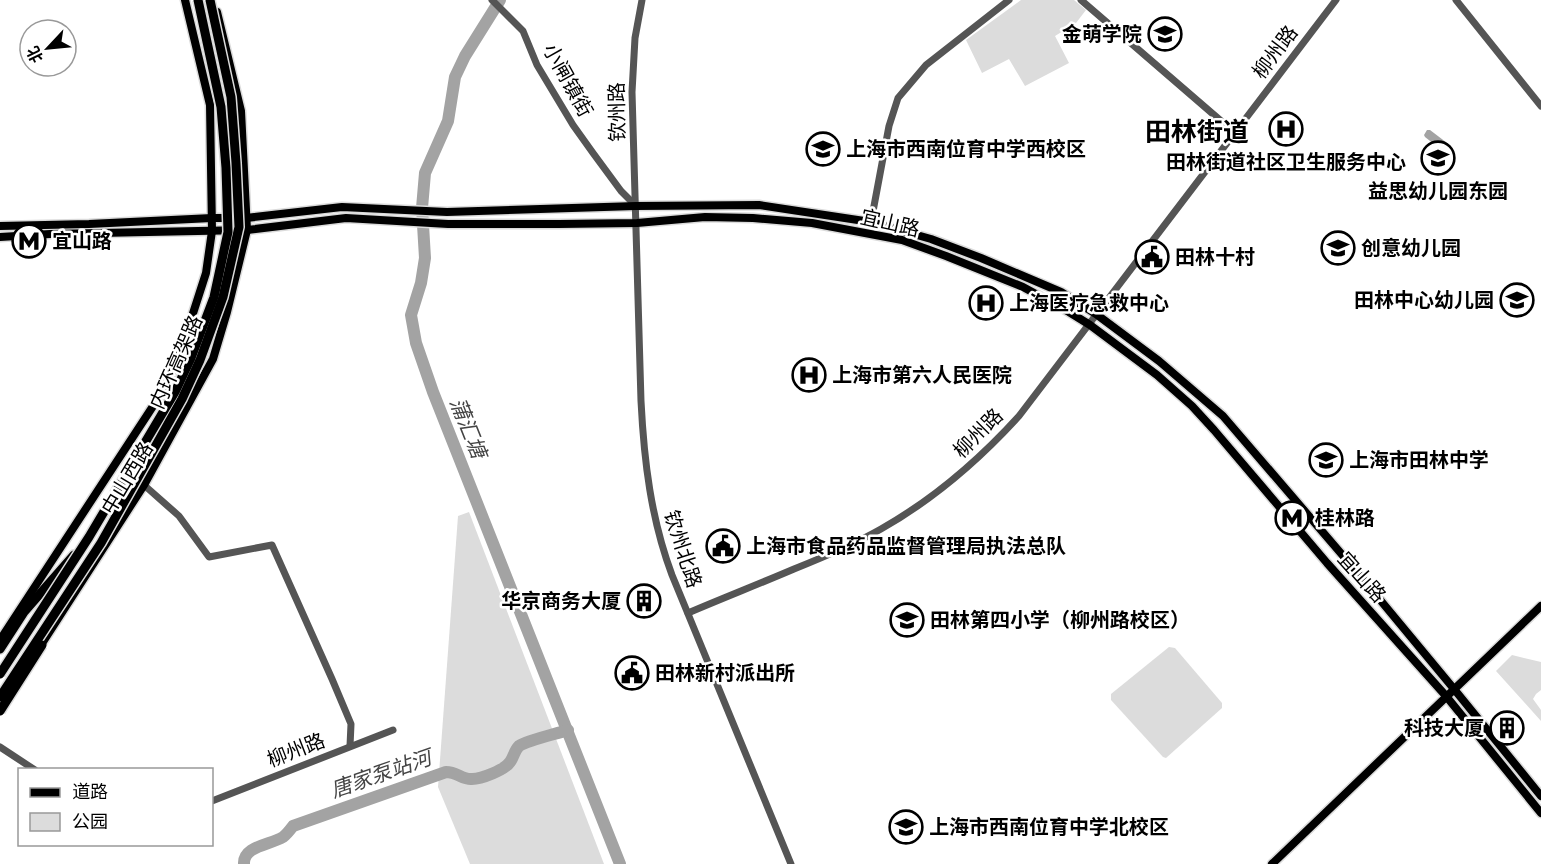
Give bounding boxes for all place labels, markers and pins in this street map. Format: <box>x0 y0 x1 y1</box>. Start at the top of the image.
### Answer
school or university icon: 金萌学院 <box>1147 16 1183 52</box>
place label: 金萌学院 <box>1062 22 1142 46</box>
hospital icon: 田林街道社区卫生服务中心 <box>1268 111 1304 147</box>
school or university icon: 上海市西南位育中学西校区 <box>805 131 841 167</box>
place label: 上海市西南位育中学西校区 <box>846 137 1086 161</box>
school or university icon: 益思幼儿园东园 <box>1420 140 1456 176</box>
place label: 田林街道社区卫生服务中心 <box>1166 150 1406 174</box>
place label: 益思幼儿园东园 <box>1368 179 1508 203</box>
metro station icon: 宜山路 <box>11 223 47 259</box>
place label: 宜山路 <box>52 229 112 253</box>
school or university icon: 创意幼儿园 <box>1320 230 1356 266</box>
place label: 创意幼儿园 <box>1361 236 1461 260</box>
public building icon: 田林十村 <box>1134 239 1170 275</box>
place label: 田林十村 <box>1175 245 1255 269</box>
school or university icon: 田林中心幼儿园 <box>1499 282 1535 318</box>
hospital icon: 上海医疗急救中心 <box>968 285 1004 321</box>
place label: 田林中心幼儿园 <box>1354 288 1494 312</box>
place label: 上海医疗急救中心 <box>1009 291 1169 315</box>
hospital icon: 上海市第六人民医院 <box>791 357 827 393</box>
place label: 上海市第六人民医院 <box>832 363 1012 387</box>
school or university icon: 上海市田林中学 <box>1308 442 1344 478</box>
place label: 上海市田林中学 <box>1349 448 1489 472</box>
metro station icon: 桂林路 <box>1274 500 1310 536</box>
place label: 桂林路 <box>1315 506 1375 530</box>
public building icon: 上海市食品药品监督管理局执法总队 <box>705 528 741 564</box>
place label: 上海市食品药品监督管理局执法总队 <box>746 534 1066 558</box>
building icon: 华京商务大厦 <box>626 583 662 619</box>
place label: 华京商务大厦 <box>501 589 621 613</box>
school or university icon: 田林第四小学（柳州路校区） <box>889 602 925 638</box>
place label: 田林第四小学（柳州路校区） <box>930 608 1190 632</box>
public building icon: 田林新村派出所 <box>614 655 650 691</box>
place label: 田林新村派出所 <box>655 661 795 685</box>
building icon: 科技大厦 <box>1489 710 1525 746</box>
place label: 科技大厦 <box>1404 716 1484 740</box>
school or university icon: 上海市西南位育中学北校区 <box>888 809 924 845</box>
place label: 上海市西南位育中学北校区 <box>929 815 1169 839</box>

